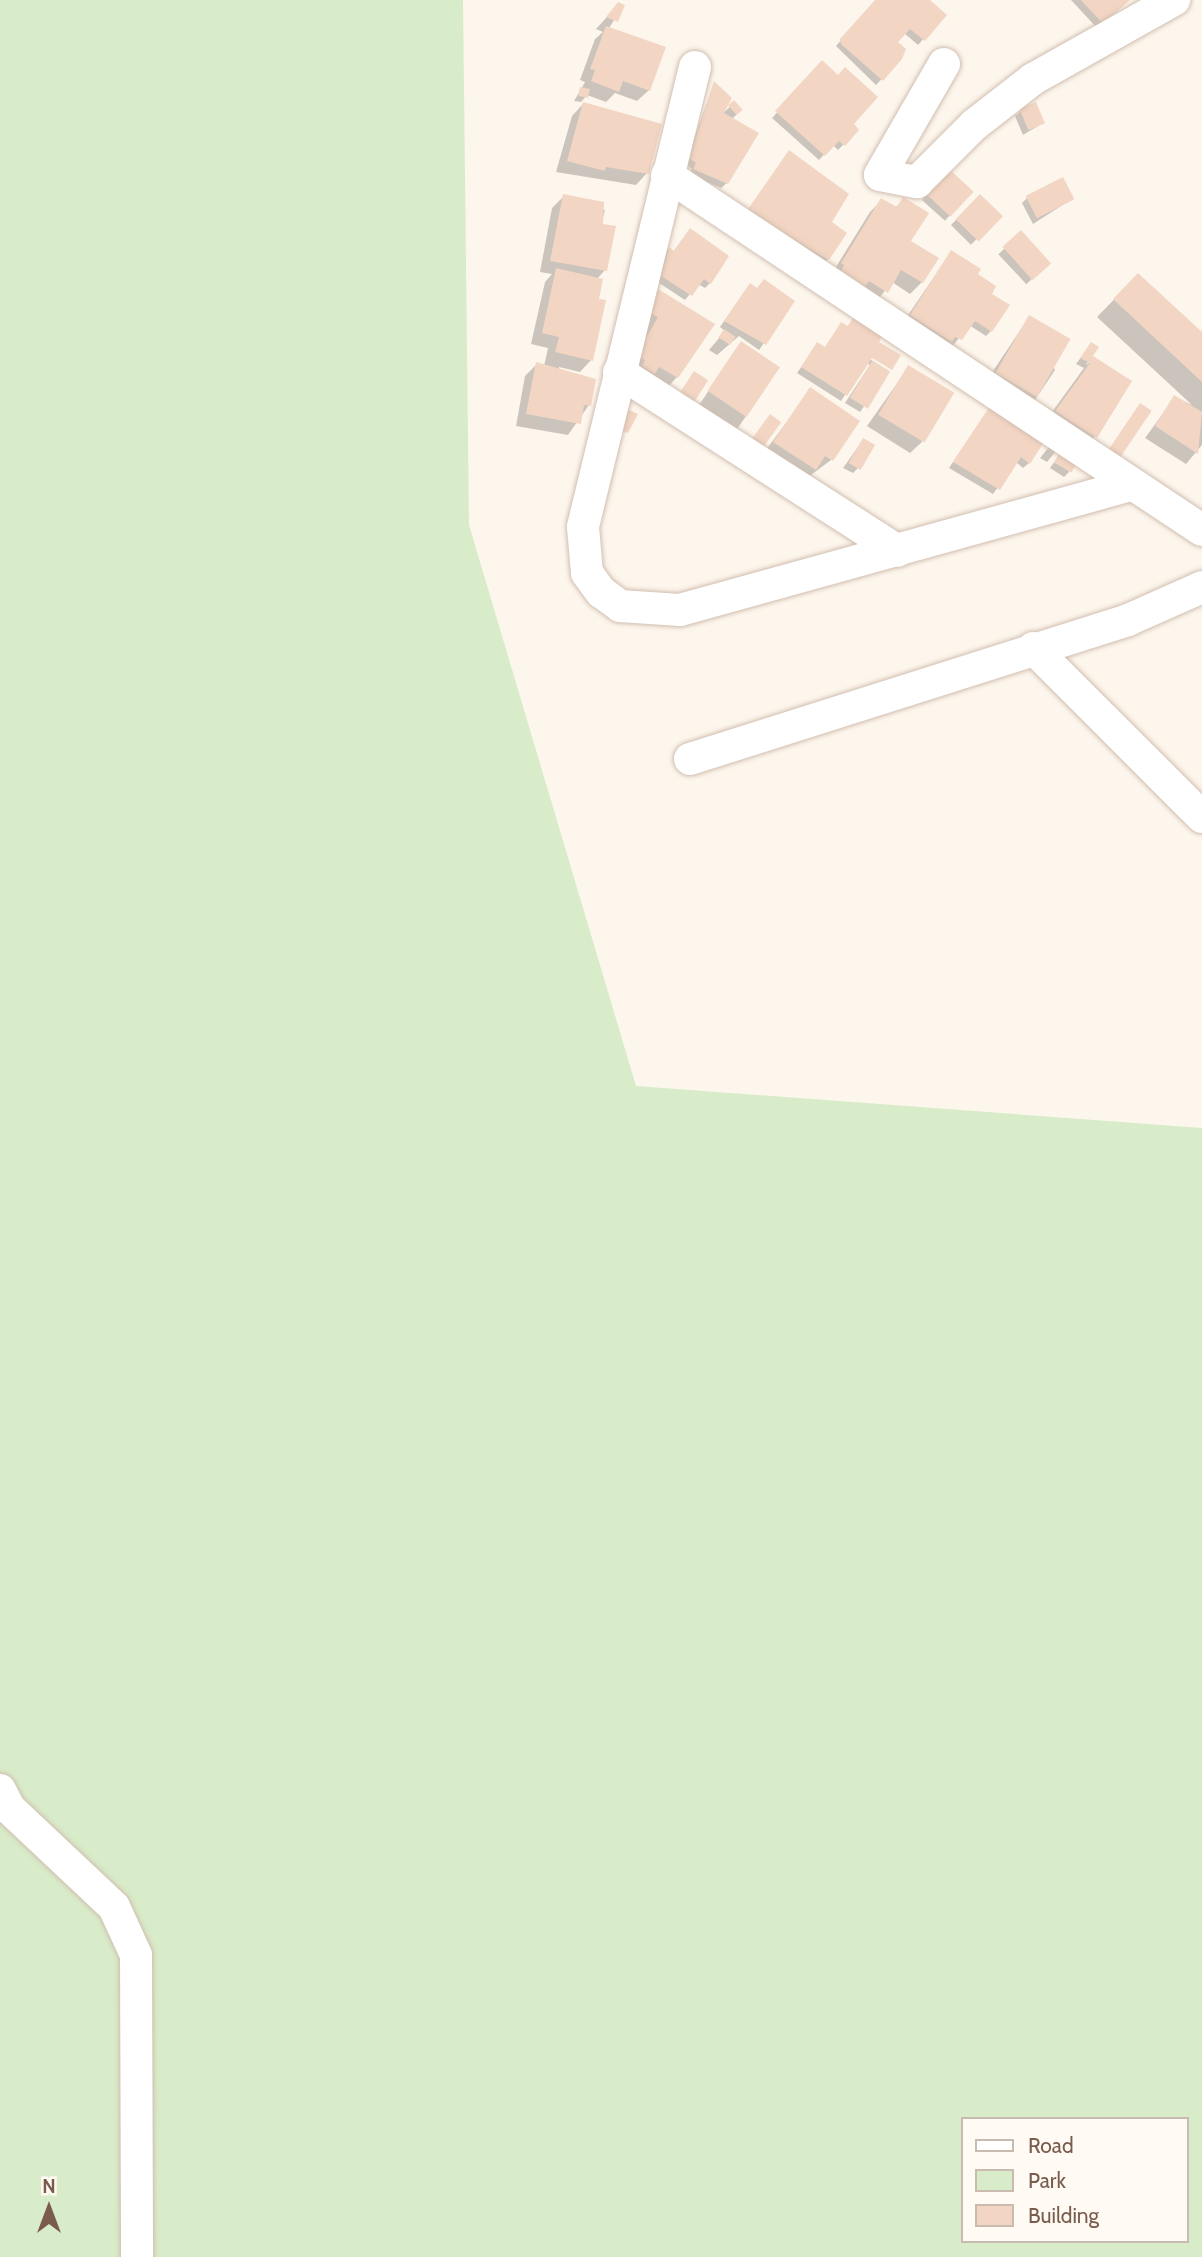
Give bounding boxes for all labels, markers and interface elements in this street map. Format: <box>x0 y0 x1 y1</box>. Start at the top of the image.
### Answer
legend <box>960 2117 1188 2243</box>
text: Road <box>1028 2133 1074 2158</box>
text: Park <box>1028 2168 1066 2193</box>
north arrow <box>14 2173 84 2243</box>
text: N <box>42 2175 56 2198</box>
text: Building <box>1028 2203 1099 2228</box>

